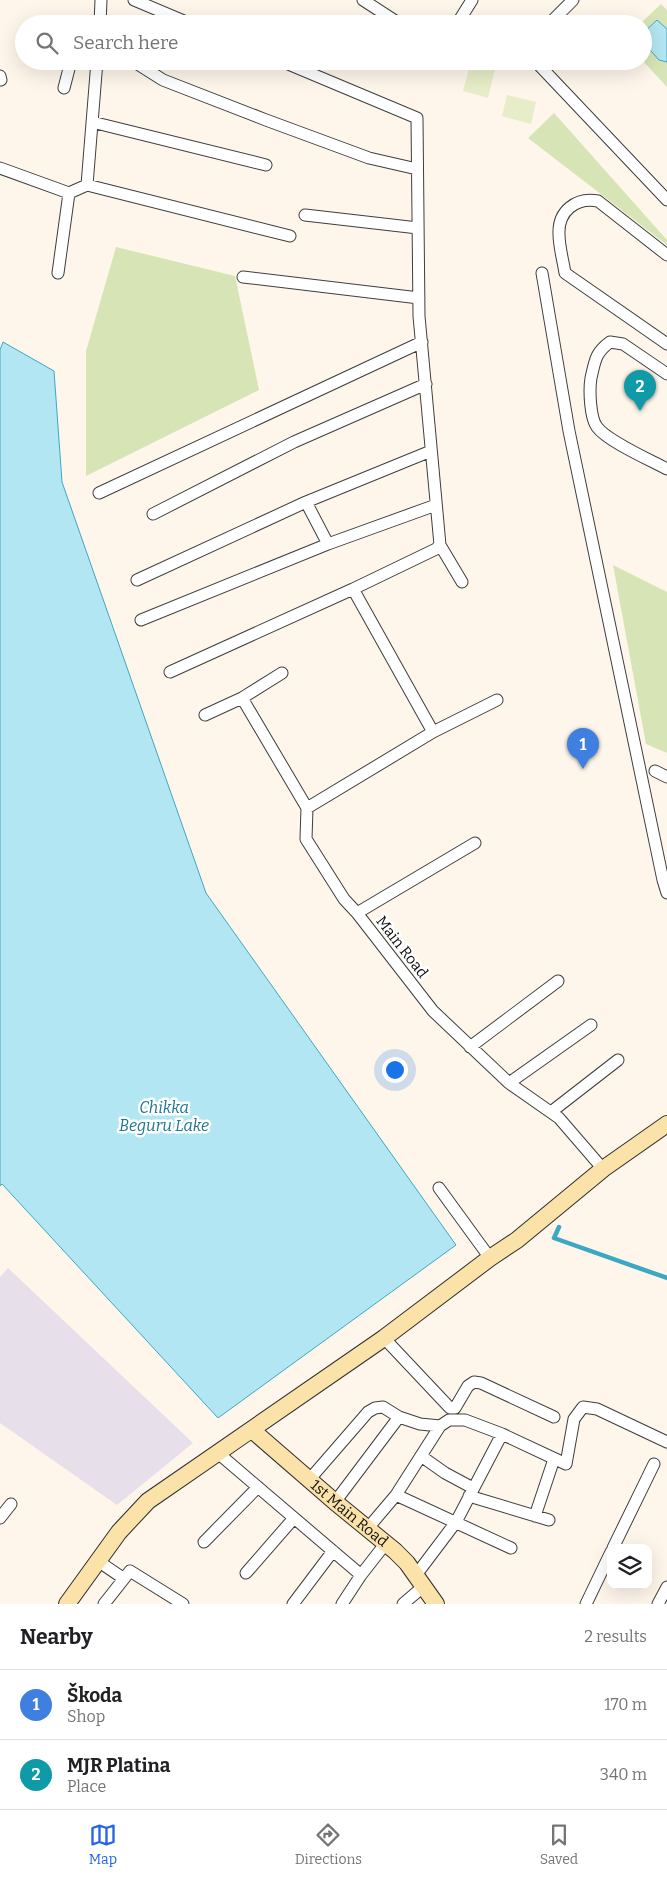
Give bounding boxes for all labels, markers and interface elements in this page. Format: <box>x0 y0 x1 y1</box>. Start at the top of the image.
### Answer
search box <box>15 15 652 70</box>
icon: search <box>33 29 61 57</box>
text: Search here <box>73 31 178 54</box>
pin: 2 <box>624 370 656 411</box>
pin: 1 <box>567 728 599 769</box>
street label: Main Road <box>372 912 432 982</box>
your location <box>382 1057 408 1083</box>
water label: Chikka Beguru Lake <box>119 1098 209 1135</box>
street label: 1st Main Road <box>307 1476 392 1551</box>
map controls <box>607 1544 652 1589</box>
button: layers <box>607 1544 652 1589</box>
text: Nearby <box>20 1624 93 1650</box>
text: 2 results <box>584 1627 647 1646</box>
text: Škoda <box>67 1684 122 1707</box>
text: 1 <box>33 1695 39 1714</box>
text: 170 m <box>604 1695 647 1714</box>
text: Shop <box>67 1707 105 1726</box>
text: MJR Platina <box>67 1754 170 1777</box>
text: 2 <box>31 1765 41 1784</box>
text: 340 m <box>600 1765 647 1784</box>
text: Place <box>67 1777 106 1796</box>
tab: Map <box>89 1821 117 1868</box>
tab: Directions <box>295 1821 362 1868</box>
tab: Saved <box>540 1821 578 1868</box>

